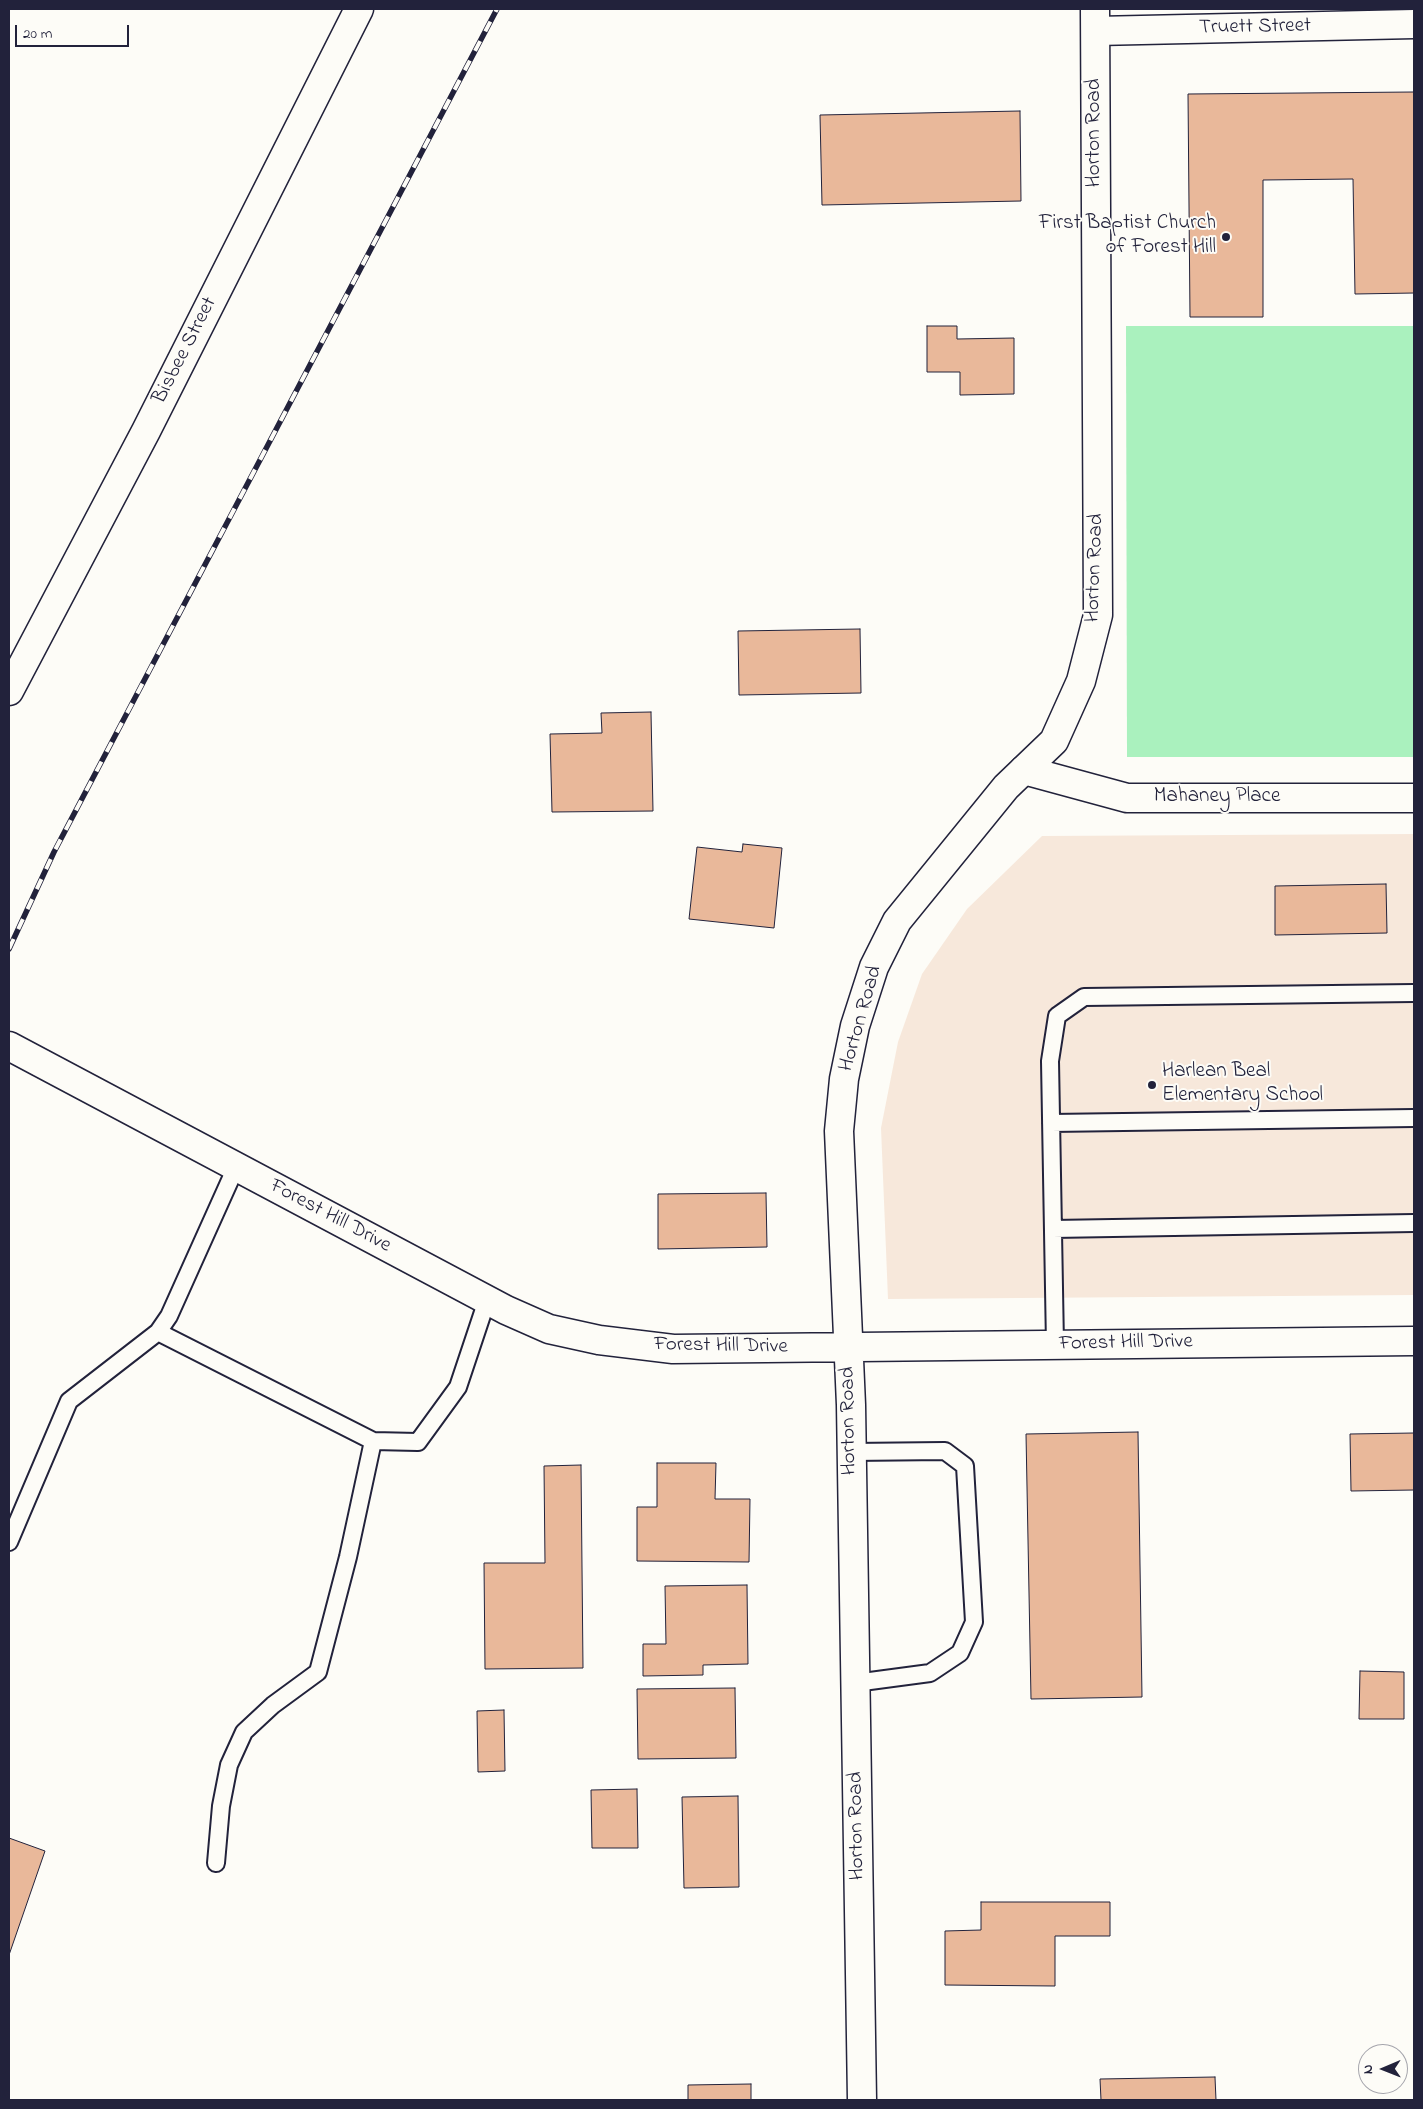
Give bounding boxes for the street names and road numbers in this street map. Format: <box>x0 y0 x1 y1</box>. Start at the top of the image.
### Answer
street label: Truett Street <box>1199 14 1311 42</box>
street label: Horton Road <box>1083 79 1109 187</box>
street label: Bisbee Street <box>148 293 224 409</box>
street label: Horton Road <box>1082 513 1110 623</box>
street label: Mahaney Place <box>1154 785 1280 811</box>
street label: Horton Road <box>835 963 889 1075</box>
street label: Forest Hill Drive <box>265 1174 395 1260</box>
street label: Forest Hill Drive <box>1059 1330 1193 1358</box>
street label: Forest Hill Drive <box>654 1333 788 1361</box>
street label: Horton Road <box>836 1366 864 1476</box>
street label: Horton Road <box>844 1771 872 1881</box>

